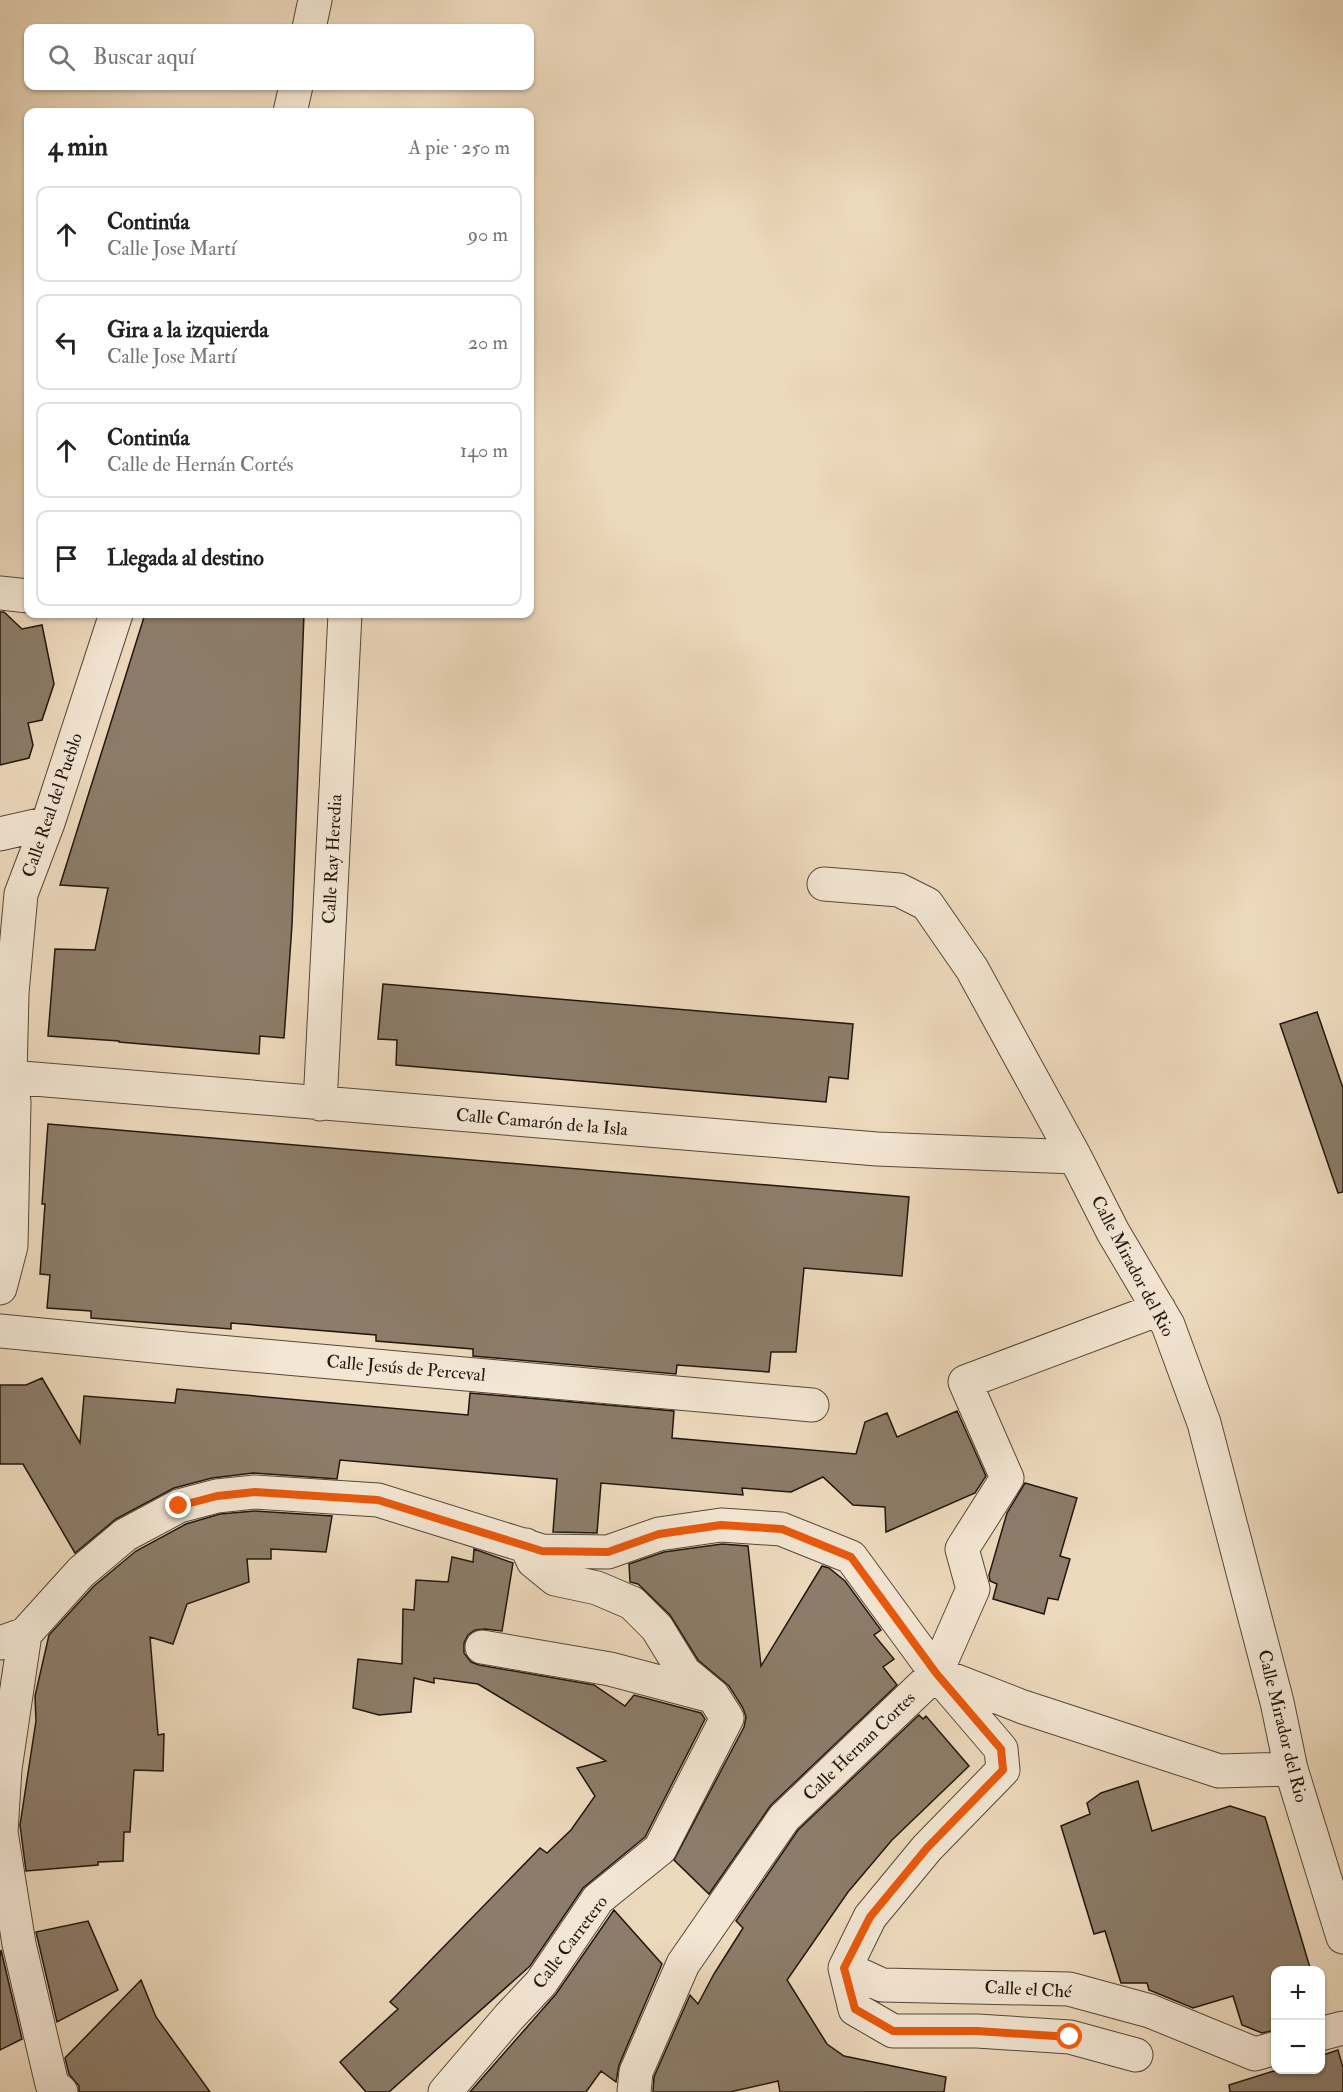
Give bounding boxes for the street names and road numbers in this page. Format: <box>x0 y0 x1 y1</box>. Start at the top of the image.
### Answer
street label: Calle Real del Pueblo <box>17 730 88 880</box>
street label: Calle Ray Heredia <box>318 793 347 925</box>
street label: Calle Camarón de la Isla <box>455 1104 630 1142</box>
street label: Calle Mirador del Rio <box>1086 1192 1180 1341</box>
street label: Calle Jesús de Perceval <box>325 1350 487 1387</box>
street label: Calle Mirador del Rio <box>1252 1647 1313 1805</box>
street label: Calle Hernan Cortes <box>798 1687 920 1806</box>
street label: Calle Carretero <box>528 1891 613 1994</box>
street label: Calle el Ché <box>984 1976 1073 2003</box>

